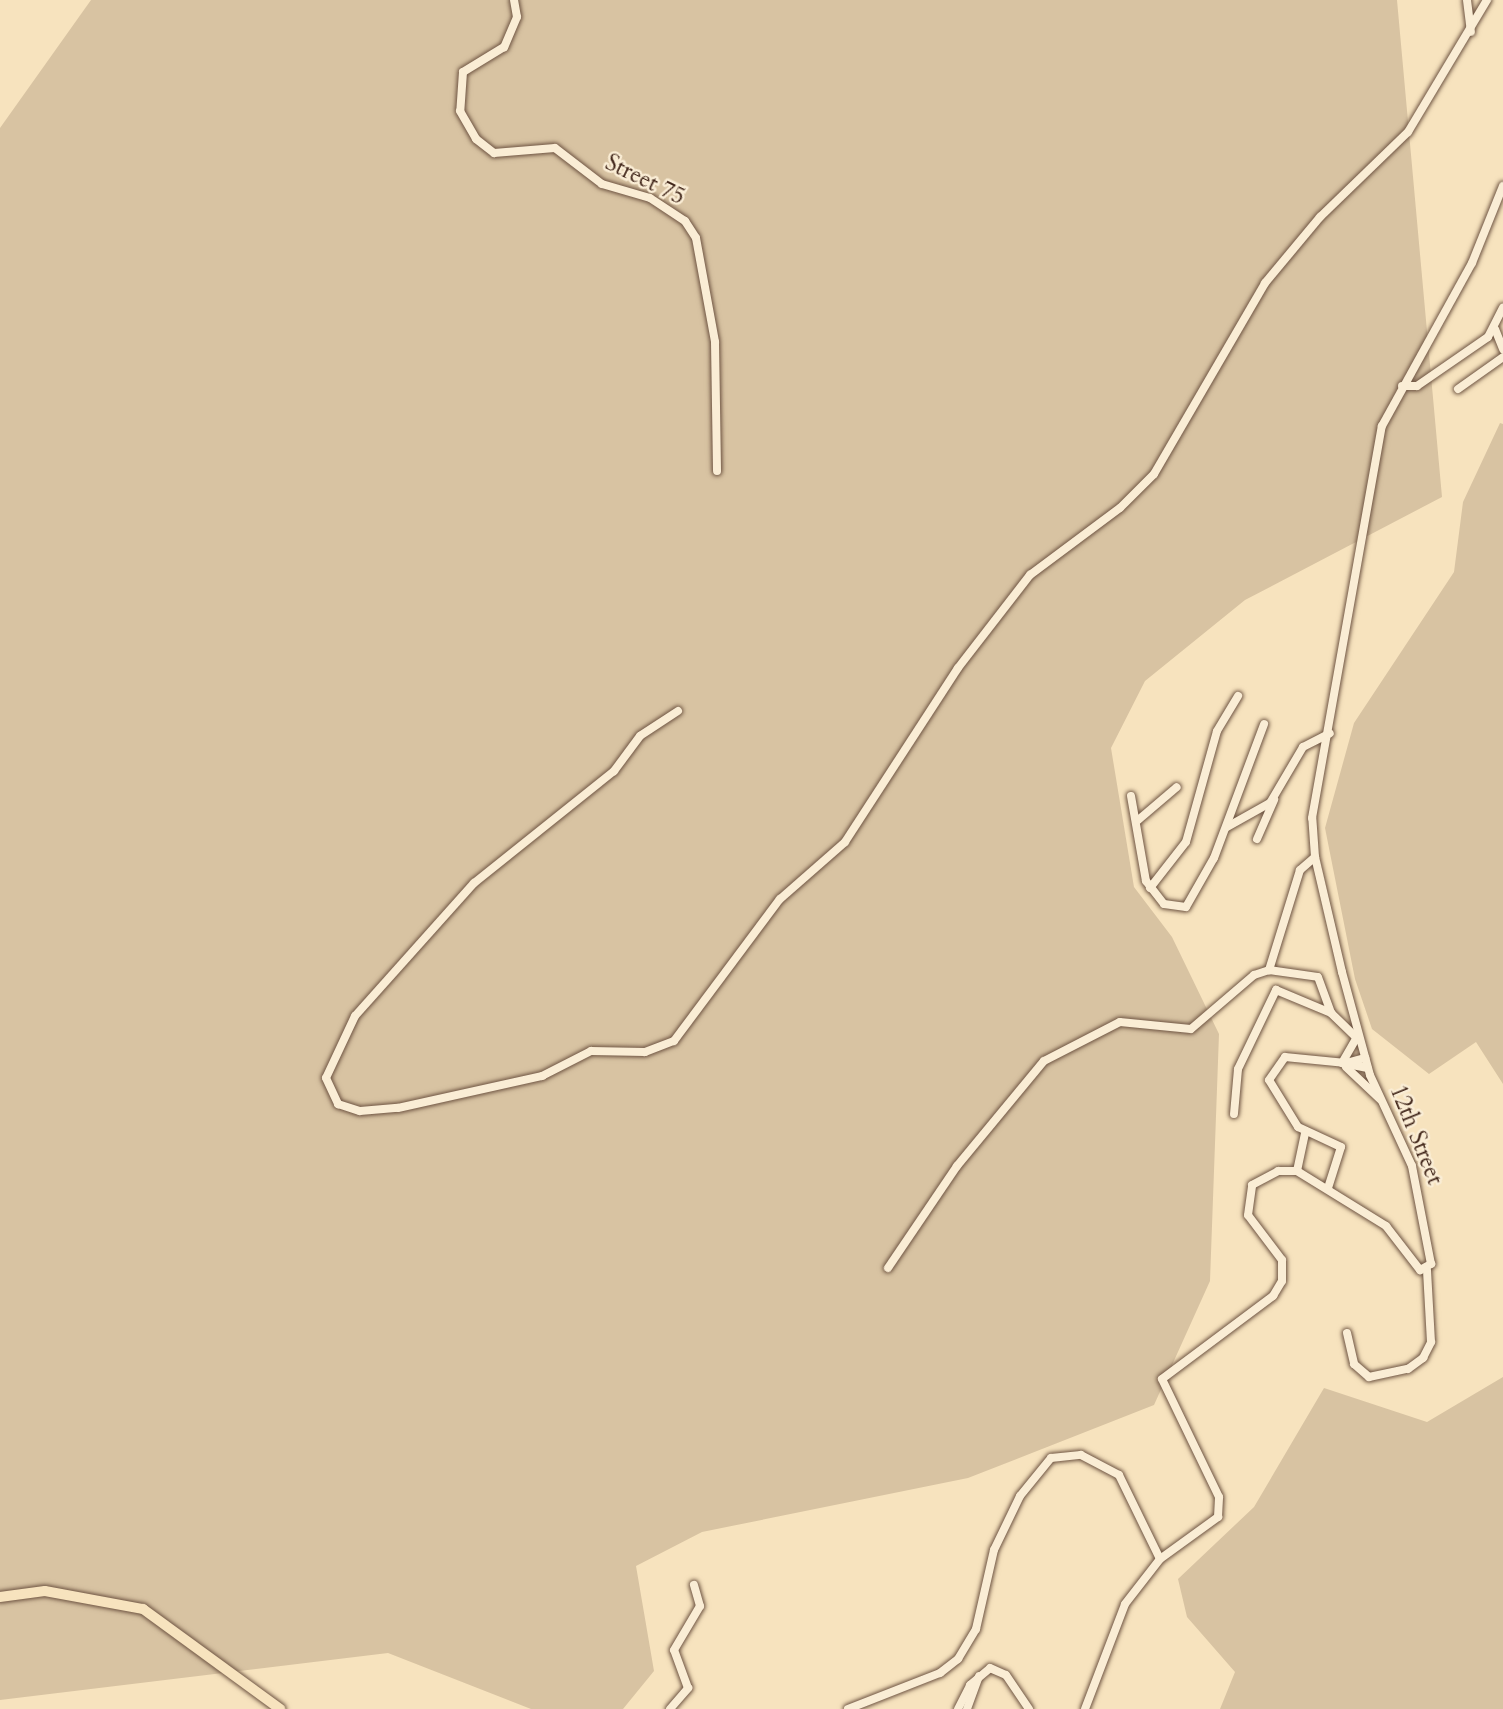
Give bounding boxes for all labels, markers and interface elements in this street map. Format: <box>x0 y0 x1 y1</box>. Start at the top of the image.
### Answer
street label: Street 75 <box>601 149 689 211</box>
street label: 12th Street <box>1384 1081 1448 1189</box>

